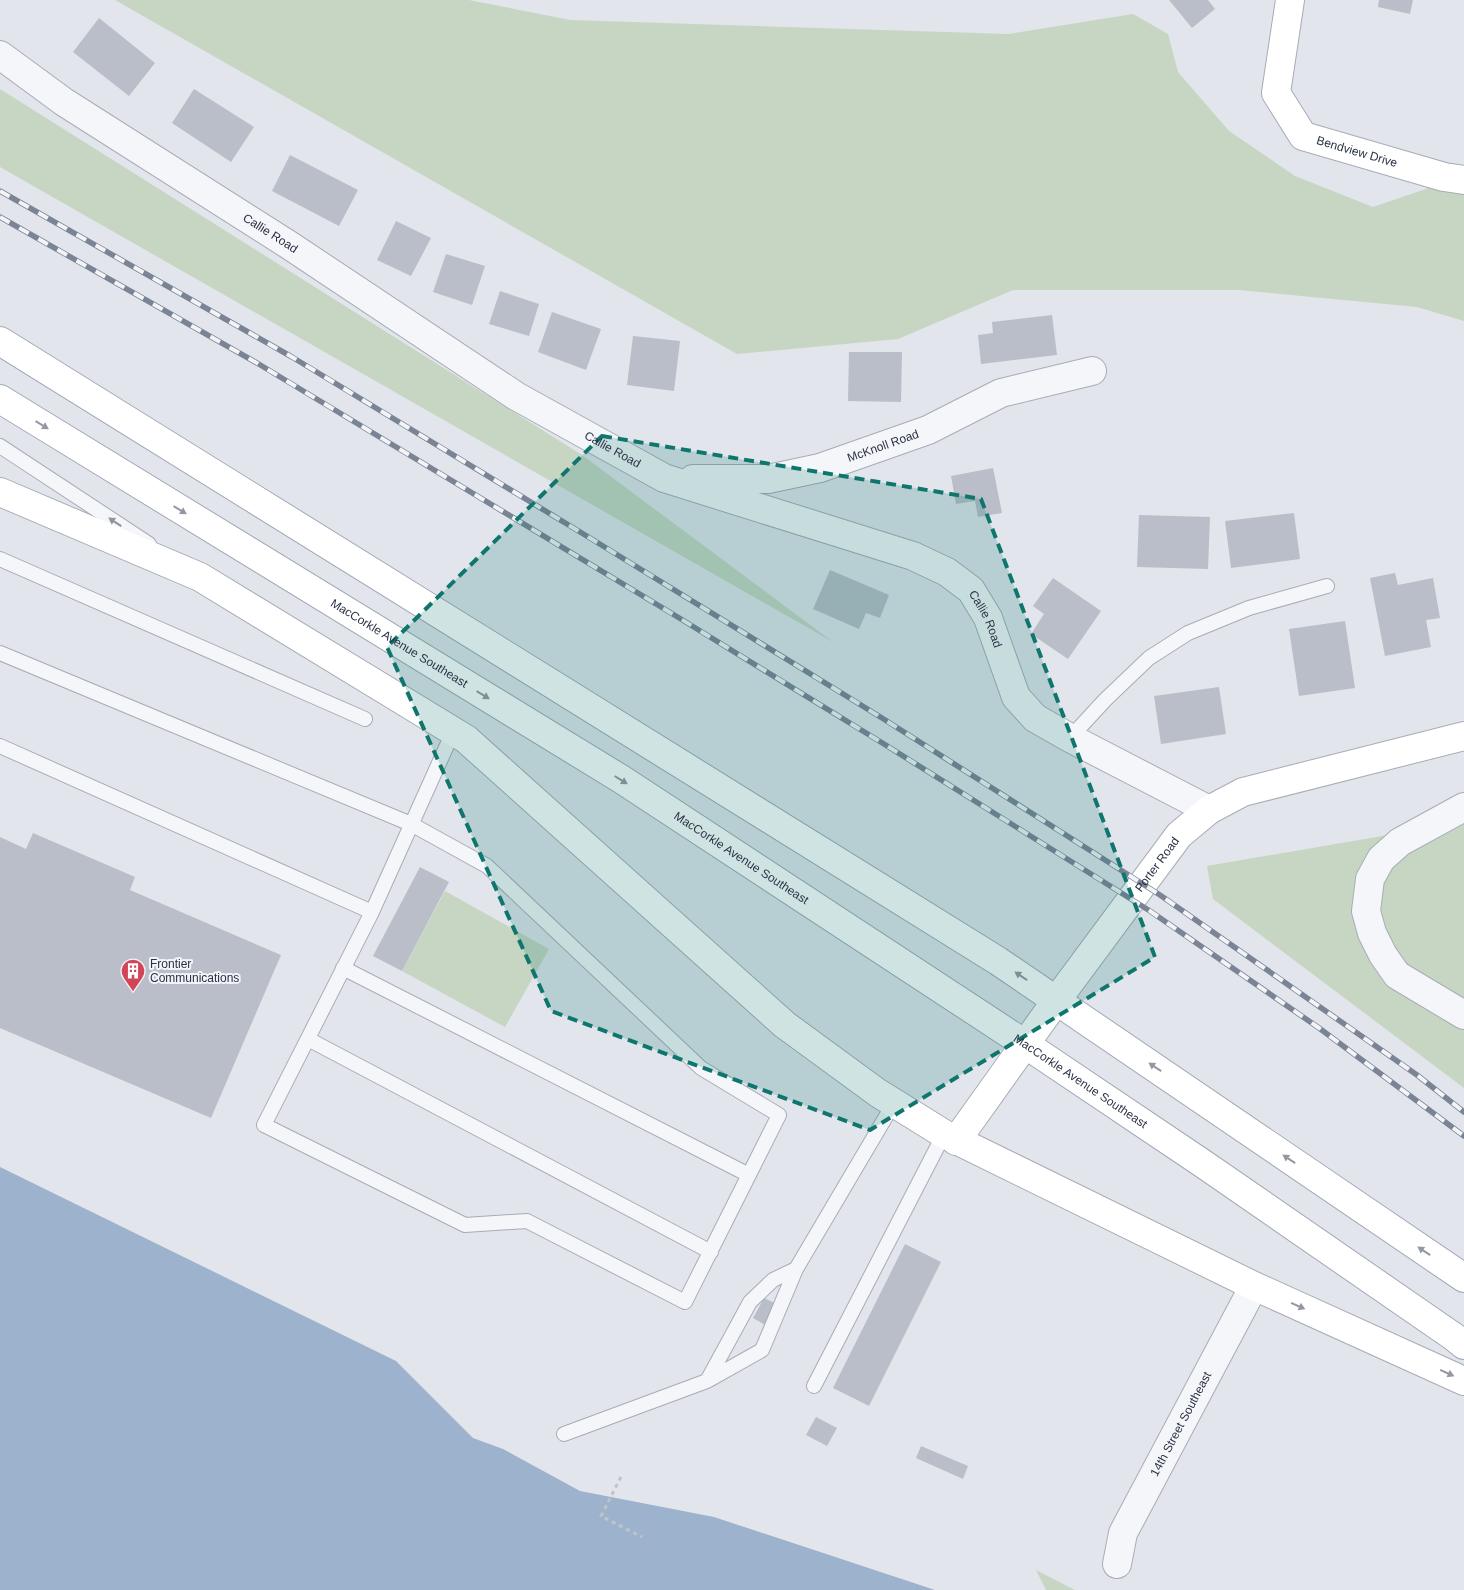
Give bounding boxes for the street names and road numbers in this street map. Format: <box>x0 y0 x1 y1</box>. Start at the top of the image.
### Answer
street label: Bendview Drive <box>1315 133 1399 170</box>
street label: Callie Road <box>240 211 300 256</box>
street label: McKnoll Road <box>845 427 921 465</box>
street label: Callie Road <box>582 428 643 471</box>
street label: Callie Road <box>966 588 1005 650</box>
street label: MacCorkle Avenue Southeast <box>328 596 471 691</box>
street label: MacCorkle Avenue Southeast <box>671 809 812 908</box>
street label: Porter Road <box>1132 834 1182 895</box>
street label: MacCorkle Avenue Southeast <box>1011 1031 1150 1132</box>
street label: 14th Street Southeast <box>1147 1369 1215 1479</box>

